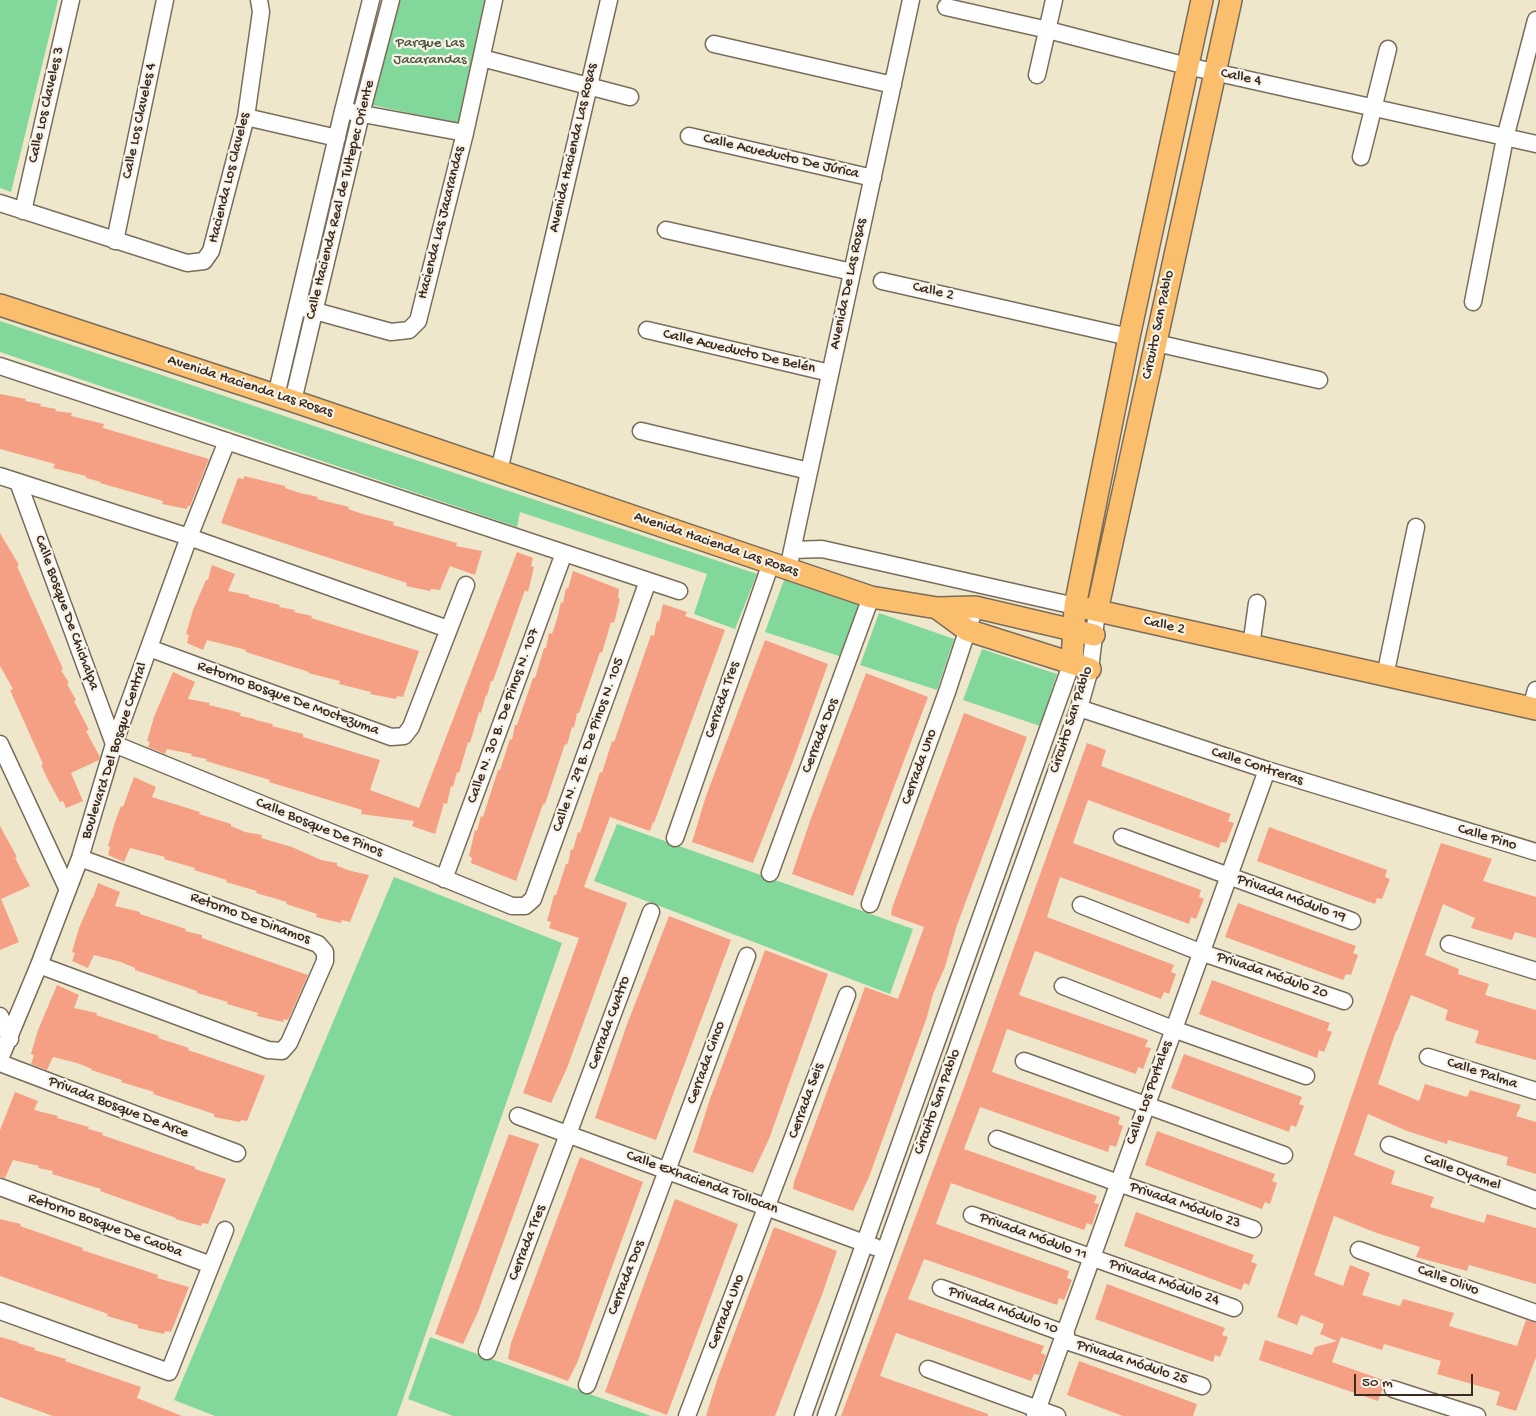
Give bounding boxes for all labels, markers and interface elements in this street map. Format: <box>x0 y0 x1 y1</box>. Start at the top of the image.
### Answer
park label: Parque Las Jacarandas <box>393 35 467 70</box>
street label: Calle Los Claveles 3 <box>25 45 69 165</box>
street label: Calle Los Claveles 4 <box>119 61 161 181</box>
street label: Avenida Hacienda Las Rosas <box>546 62 602 234</box>
street label: Calle 4 <box>1219 65 1263 91</box>
street label: Calle Hacienda Real de Tultepec Oriente <box>303 78 379 322</box>
street label: Hacienda Los Claveles <box>205 111 255 245</box>
street label: Calle Acueducto De Júrica <box>701 130 861 184</box>
street label: Hacienda Las Jacarandas <box>414 145 470 301</box>
street label: Avenida De Las Rosas <box>826 217 872 351</box>
street label: Circuito San Pablo <box>1139 269 1179 381</box>
street label: Calle 2 <box>911 279 955 305</box>
street label: Calle Acueducto De Belén <box>661 326 817 378</box>
street label: Avenida Hacienda Las Rosas <box>165 352 335 422</box>
street label: Avenida Hacienda Las Rosas <box>631 508 801 582</box>
street label: Calle Bosque De Chichalpa <box>30 533 102 693</box>
street label: Calle 2 <box>1142 613 1186 639</box>
street label: Calle N. 30 B. De Pinos N. 107 <box>464 626 544 806</box>
street label: Calle N. 29 B. De Pinos N. 105 <box>549 656 629 834</box>
street label: Retorno Bosque De Moctezuma <box>195 658 381 740</box>
street label: Cerrada Tres <box>701 659 745 741</box>
street label: Boulevard Del Bosque Central <box>78 660 152 842</box>
street label: Circuito San Pablo <box>1046 664 1098 776</box>
street label: Cerrada Dos <box>799 696 843 776</box>
street label: Cerrada Uno <box>898 727 942 807</box>
street label: Calle Contreras <box>1209 744 1305 790</box>
street label: Calle Bosque De Pinos <box>253 794 385 862</box>
street label: Calle Pino <box>1455 821 1519 855</box>
street label: Privada Módulo 19 <box>1234 871 1348 927</box>
street label: Retorno De Dinamos <box>187 889 313 949</box>
street label: Privada Módulo 20 <box>1214 948 1330 1004</box>
street label: Cerrada Cuatro <box>585 974 635 1072</box>
street label: Cerrada Cinco <box>684 1019 730 1107</box>
street label: Calle Los Portales <box>1123 1039 1177 1147</box>
street label: Circuito San Pablo <box>911 1047 965 1157</box>
street label: Calle Palma <box>1444 1054 1520 1094</box>
street label: Cerrada Seis <box>785 1061 829 1141</box>
street label: Privada Bosque De Arce <box>45 1073 191 1143</box>
street label: Calle Exhacienda Tollocan <box>624 1147 780 1219</box>
street label: Calle Oyamel <box>1421 1151 1503 1195</box>
street label: Privada Módulo 23 <box>1127 1179 1243 1233</box>
street label: Retorno Bosque De Caoba <box>25 1190 185 1262</box>
street label: Cerrada Tres <box>505 1203 551 1283</box>
street label: Privada Módulo 11 <box>977 1209 1089 1265</box>
street label: Cerrada Dos <box>605 1238 649 1318</box>
street label: Privada Módulo 24 <box>1106 1256 1222 1310</box>
street label: Calle Olivo <box>1415 1262 1481 1300</box>
street label: Cerrada Uno <box>704 1272 750 1352</box>
street label: Privada Módulo 10 <box>946 1283 1060 1339</box>
street label: Privada Módulo 25 <box>1074 1336 1190 1390</box>
scale bar <box>1356 1364 1475 1396</box>
text: 50 m <box>1362 1374 1393 1392</box>

